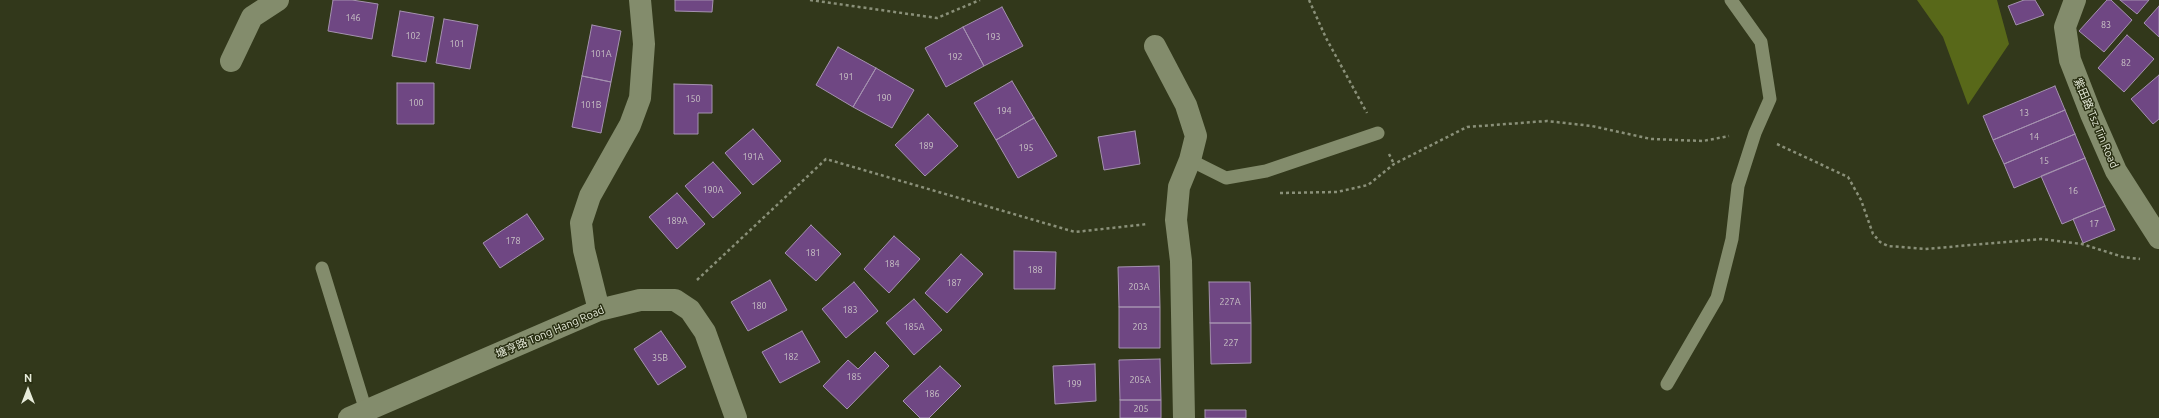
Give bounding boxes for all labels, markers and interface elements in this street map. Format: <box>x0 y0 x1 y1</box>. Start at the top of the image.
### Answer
house number: 146 <box>345 13 361 23</box>
house number: 83 <box>2101 20 2111 30</box>
house number: 102 <box>405 31 421 41</box>
house number: 193 <box>985 32 1001 42</box>
house number: 101 <box>449 39 465 49</box>
house number: 101A <box>590 49 612 59</box>
house number: 192 <box>947 52 963 62</box>
house number: 82 <box>2121 58 2131 68</box>
house number: 191 <box>838 72 854 82</box>
street label: 紫田路 Tsz Tin Road <box>2071 76 2121 170</box>
house number: 190 <box>876 93 892 103</box>
house number: 150 <box>685 94 701 104</box>
house number: 100 <box>408 98 424 108</box>
house number: 101B <box>581 100 601 110</box>
house number: 194 <box>996 106 1012 116</box>
house number: 13 <box>2019 108 2029 118</box>
house number: 14 <box>2029 132 2039 142</box>
house number: 189 <box>918 141 934 151</box>
house number: 195 <box>1018 143 1034 153</box>
house number: 191A <box>742 152 764 162</box>
house number: 15 <box>2039 156 2049 166</box>
house number: 190A <box>702 185 724 195</box>
house number: 16 <box>2068 186 2078 196</box>
house number: 189A <box>666 216 688 226</box>
house number: 17 <box>2089 219 2099 229</box>
house number: 178 <box>505 236 521 246</box>
house number: 181 <box>805 248 821 258</box>
house number: 184 <box>884 259 900 269</box>
house number: 188 <box>1027 265 1043 275</box>
house number: 187 <box>946 278 962 288</box>
house number: 203A <box>1128 282 1150 292</box>
house number: 227A <box>1219 297 1241 307</box>
house number: 180 <box>751 301 767 311</box>
street label: 塘亨路 Tong Hang Road <box>494 303 606 361</box>
house number: 183 <box>842 305 858 315</box>
house number: 185A <box>903 322 925 332</box>
house number: 203 <box>1132 322 1148 332</box>
house number: 227 <box>1223 338 1239 348</box>
house number: 182 <box>783 352 799 362</box>
house number: 35B <box>652 353 668 363</box>
north arrow <box>8 370 48 410</box>
text: N <box>24 372 32 384</box>
house number: 185 <box>846 372 862 382</box>
house number: 205A <box>1129 375 1151 385</box>
house number: 199 <box>1066 379 1082 389</box>
house number: 186 <box>924 389 940 399</box>
house number: 205 <box>1133 404 1149 414</box>

